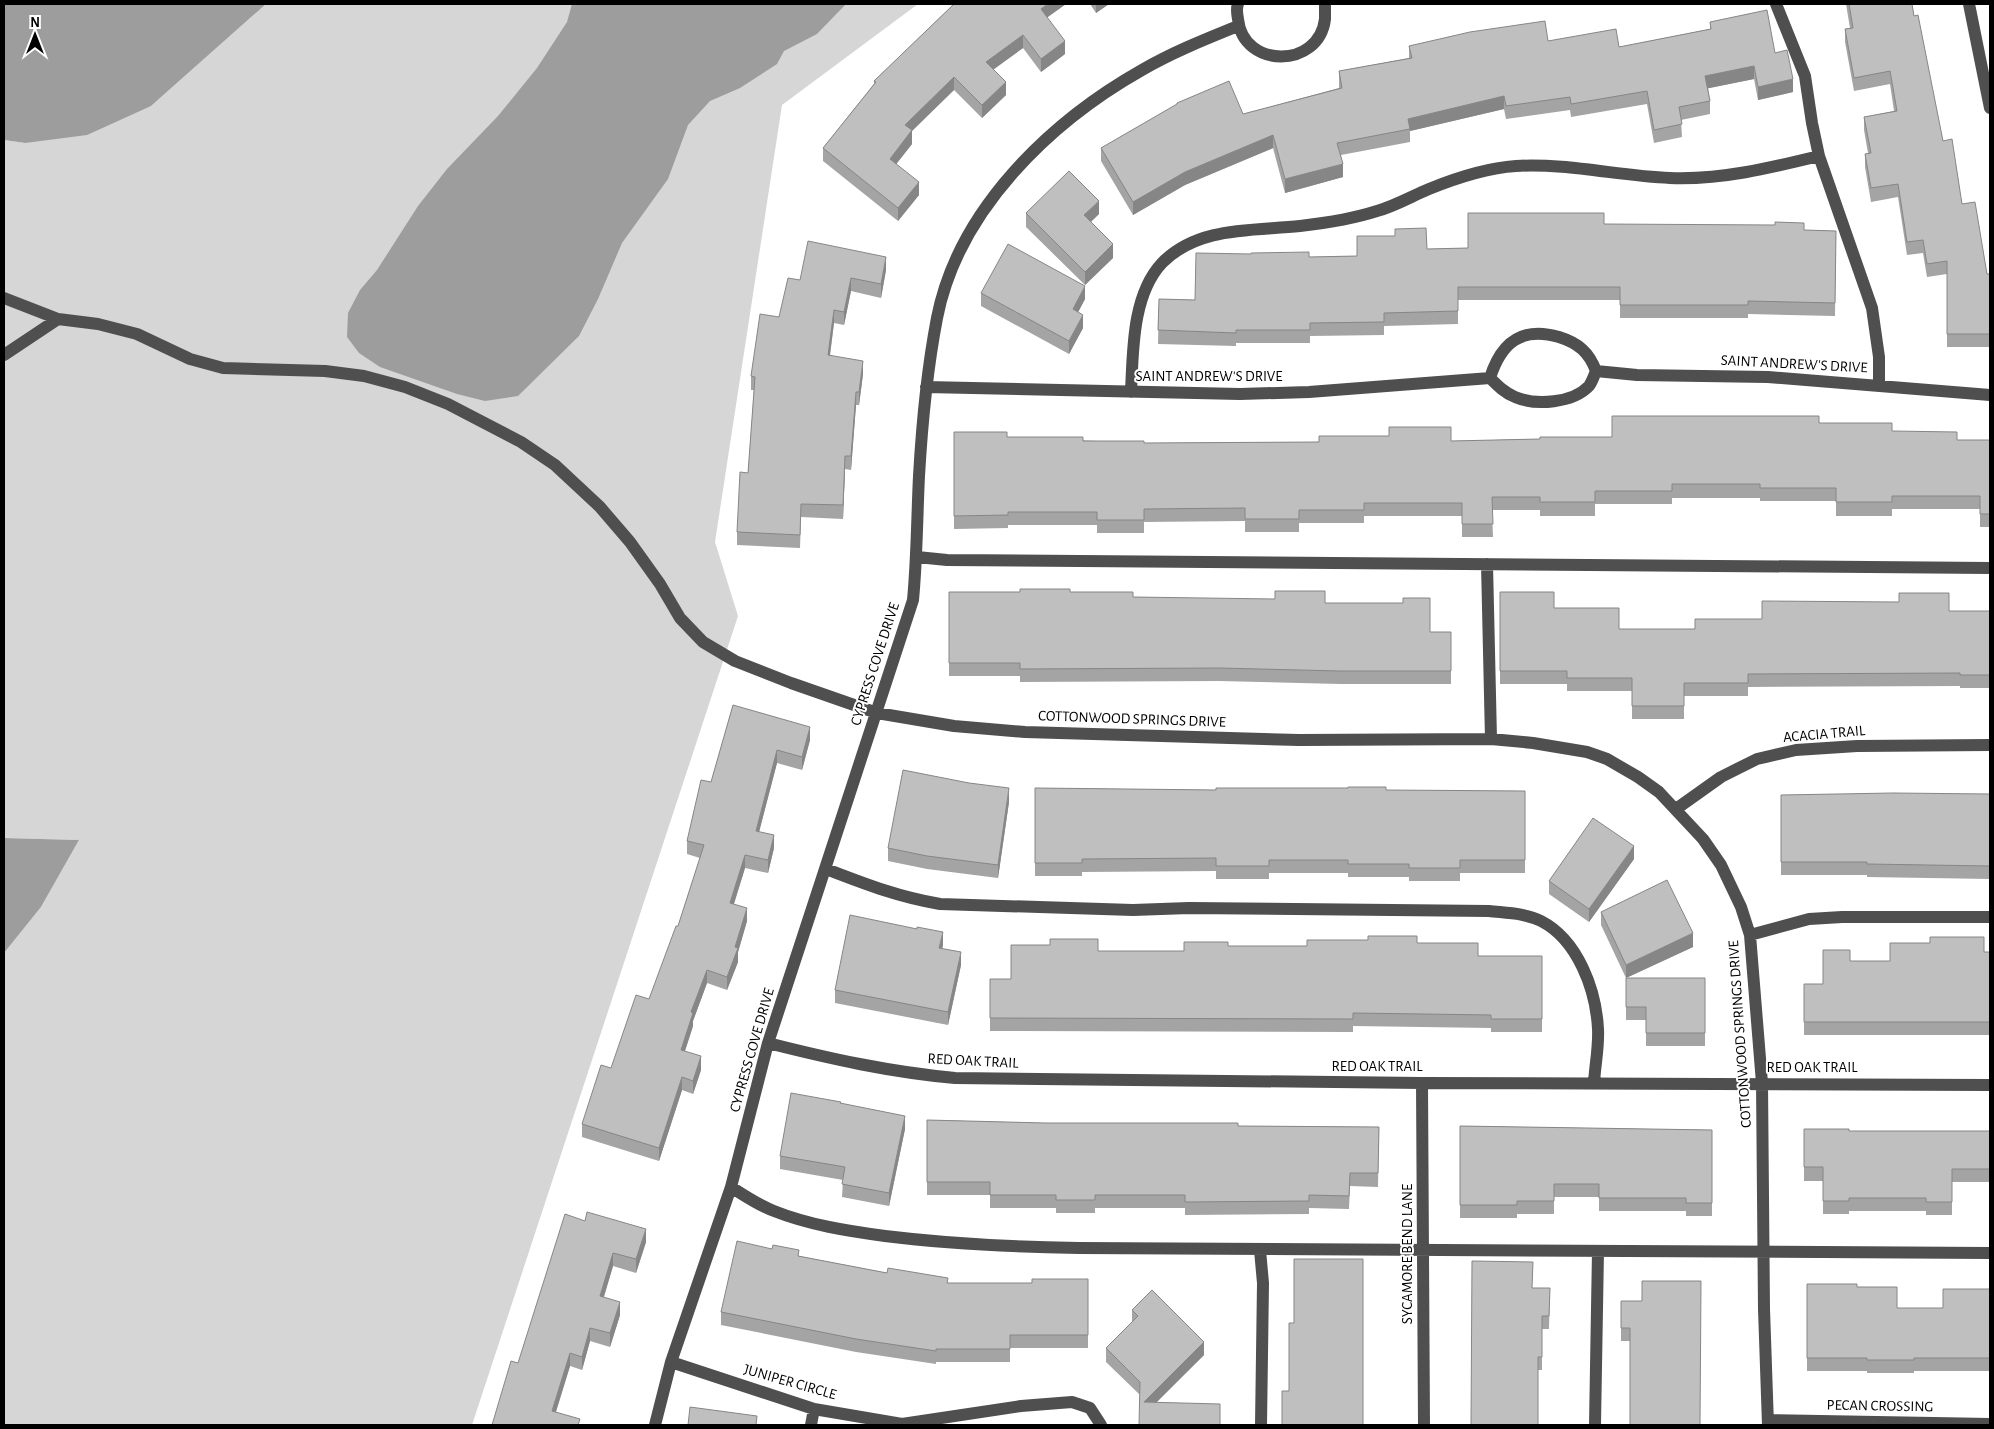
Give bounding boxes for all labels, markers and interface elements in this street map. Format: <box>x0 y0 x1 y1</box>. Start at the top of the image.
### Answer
north arrow <box>10 10 60 60</box>
text: N <box>30 16 40 30</box>
street label: SAINT ANDREW'S DRIVE <box>1720 353 1868 375</box>
street label: SAINT ANDREW'S DRIVE <box>1136 369 1282 384</box>
street label: CYPRESS COVE DRIVE <box>848 601 902 727</box>
street label: COTTONWOOD SPRINGS DRIVE <box>1038 708 1226 730</box>
street label: ACACIA TRAIL <box>1782 723 1866 745</box>
street label: COTTONWOOD SPRINGS DRIVE <box>1726 940 1754 1128</box>
street label: CYPRESS COVE DRIVE <box>727 986 777 1114</box>
street label: RED OAK TRAIL <box>927 1051 1020 1071</box>
street label: RED OAK TRAIL <box>1332 1059 1423 1074</box>
street label: RED OAK TRAIL <box>1767 1060 1858 1075</box>
street label: SYCAMORE BEND LANE <box>1400 1184 1415 1324</box>
street label: JUNIPER CIRCLE <box>742 1362 838 1402</box>
street label: PECAN CROSSING <box>1827 1398 1933 1414</box>

